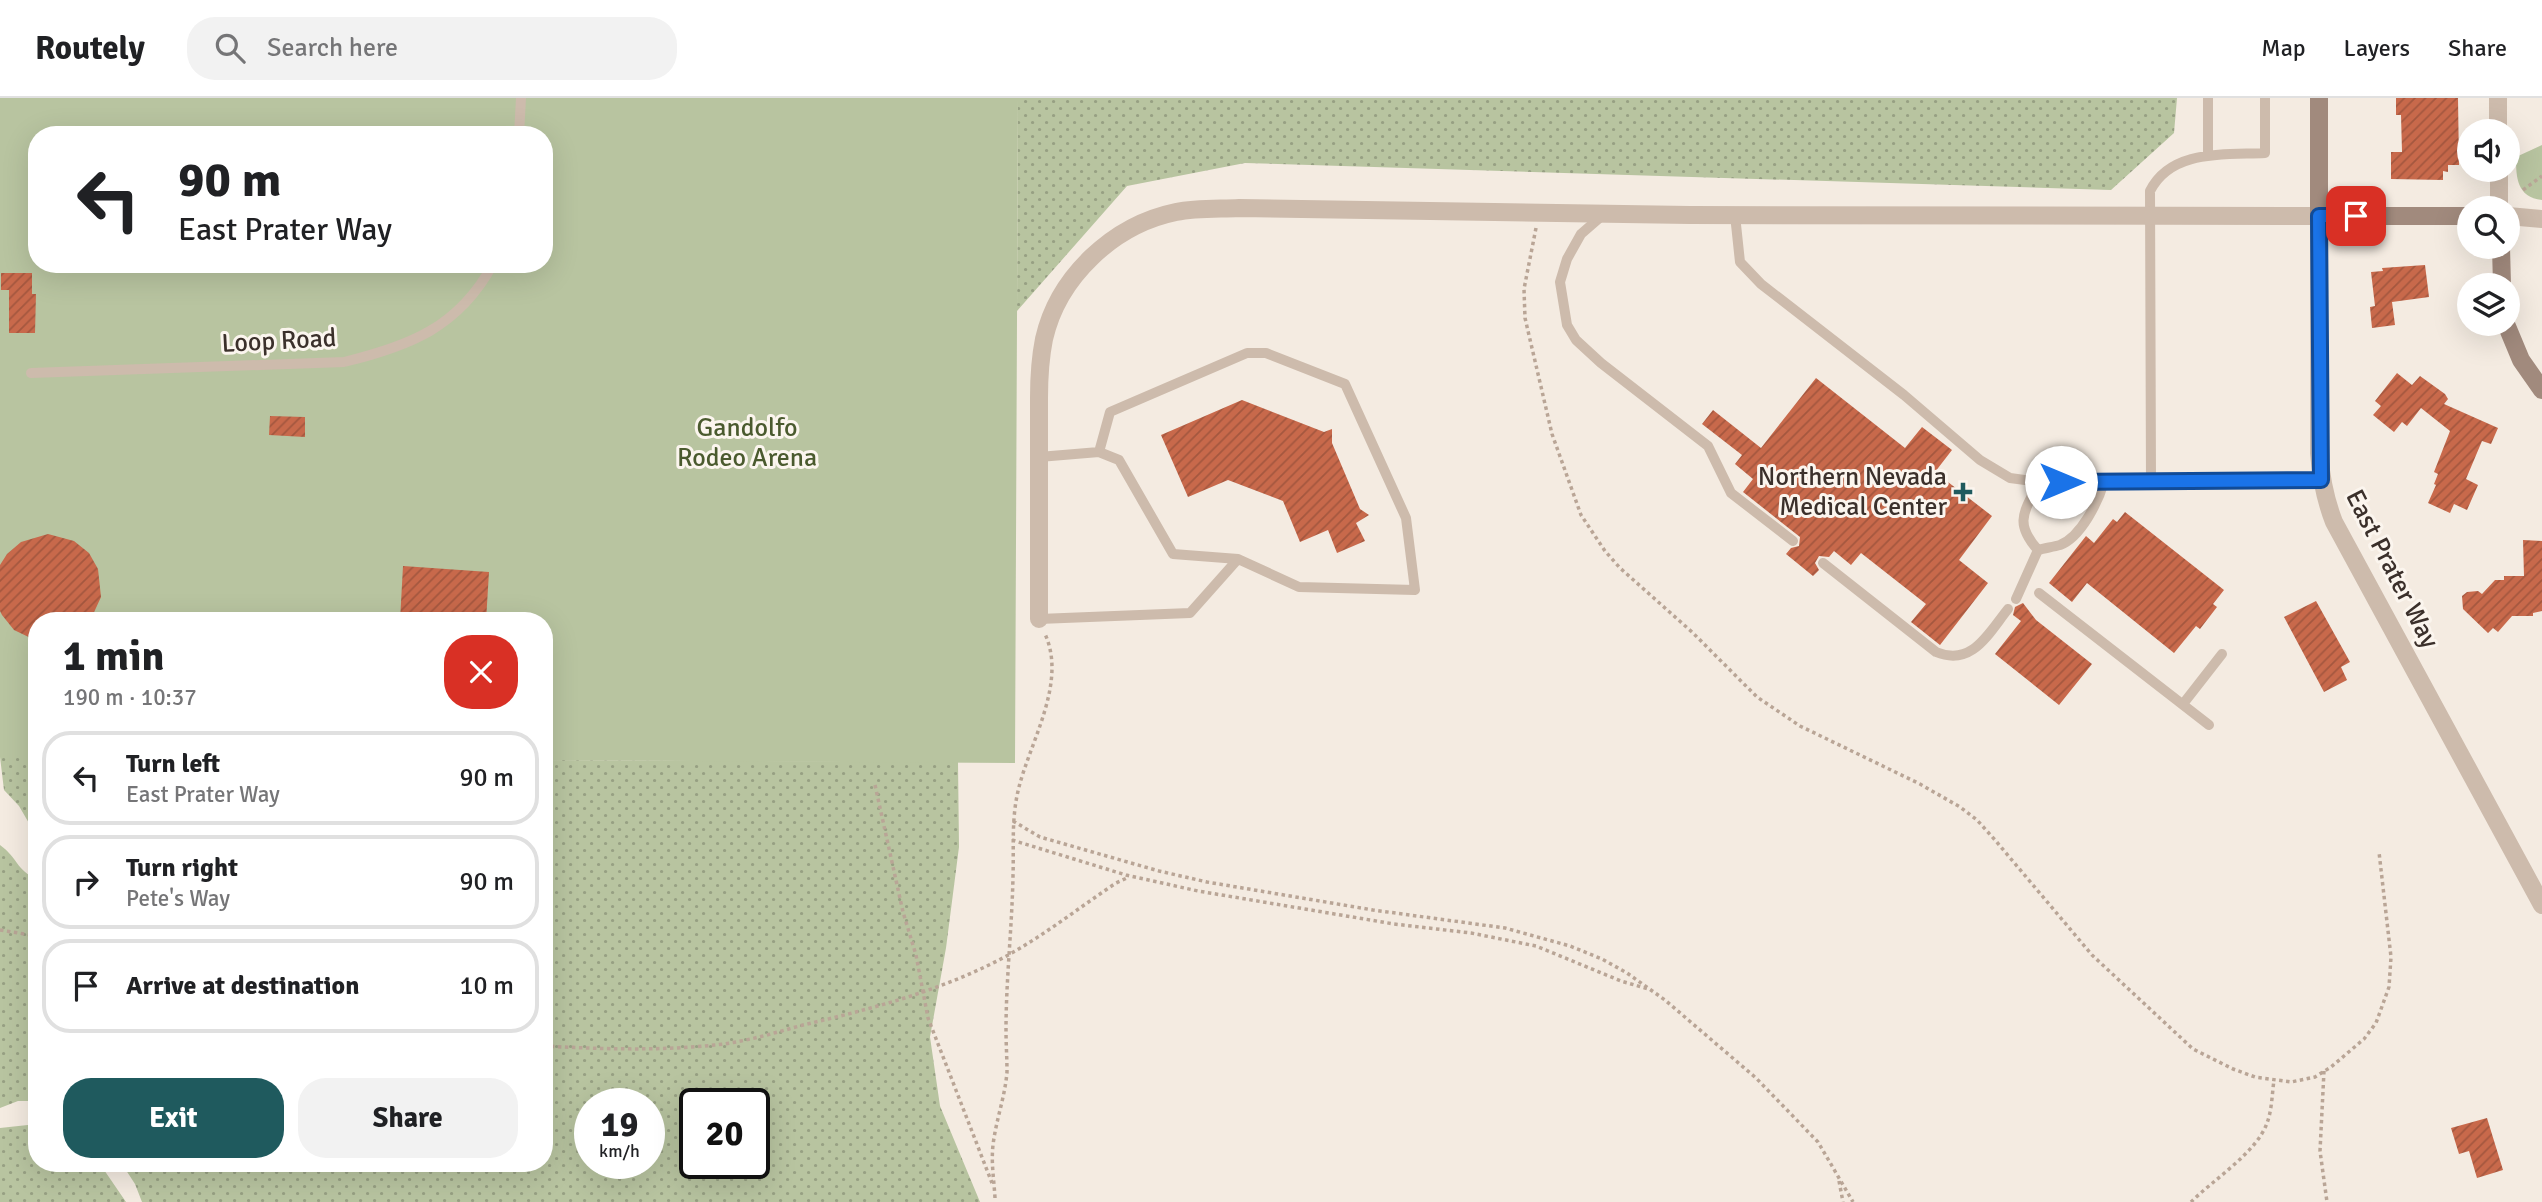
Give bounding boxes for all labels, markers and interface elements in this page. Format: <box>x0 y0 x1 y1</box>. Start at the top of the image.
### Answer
search box <box>187 17 677 80</box>
text: Routely <box>35 28 145 69</box>
icon: search <box>211 29 249 67</box>
text: Search here <box>267 32 398 64</box>
text: Map <box>2261 33 2306 63</box>
text: Layers <box>2344 33 2410 63</box>
text: Share <box>2448 33 2507 63</box>
map controls <box>2457 119 2520 336</box>
button: sound <box>2457 119 2520 182</box>
text: 90 m <box>178 150 281 210</box>
icon: left <box>63 154 154 245</box>
pin <box>2326 186 2386 246</box>
button: search <box>2457 196 2520 259</box>
icon: arrive <box>2337 197 2375 235</box>
text: East Prater Way <box>178 210 392 249</box>
button: layers <box>2457 273 2520 336</box>
street label: Loop Road <box>221 322 337 360</box>
park label: Gandolfo Rodeo Arena <box>677 412 817 474</box>
position arrow <box>2024 445 2098 519</box>
place label: Northern Nevada Medical Center <box>1758 461 1947 523</box>
marker: Northern Nevada Medical Center <box>1953 482 1973 502</box>
street label: East Prater Way <box>2338 484 2446 654</box>
text: 1 min <box>63 631 164 682</box>
button: close <box>444 635 518 709</box>
text: 190 m · 10:37 <box>63 683 197 712</box>
text: Turn left <box>126 748 220 780</box>
icon: left <box>67 759 105 797</box>
text: 90 m <box>459 762 514 794</box>
text: East Prater Way <box>126 780 280 809</box>
text: Turn right <box>126 852 238 884</box>
icon: right <box>67 863 105 901</box>
text: 90 m <box>459 866 514 898</box>
text: Pete's Way <box>126 884 230 913</box>
icon: arrive <box>67 967 105 1005</box>
text: Arrive at destination <box>126 970 359 1002</box>
text: 10 m <box>459 970 514 1002</box>
button: Exit <box>63 1078 284 1158</box>
button: Share <box>298 1078 518 1158</box>
speed limit sign: 20 <box>679 1088 770 1179</box>
text: 19 <box>601 1103 638 1146</box>
text: km/h <box>599 1140 640 1162</box>

